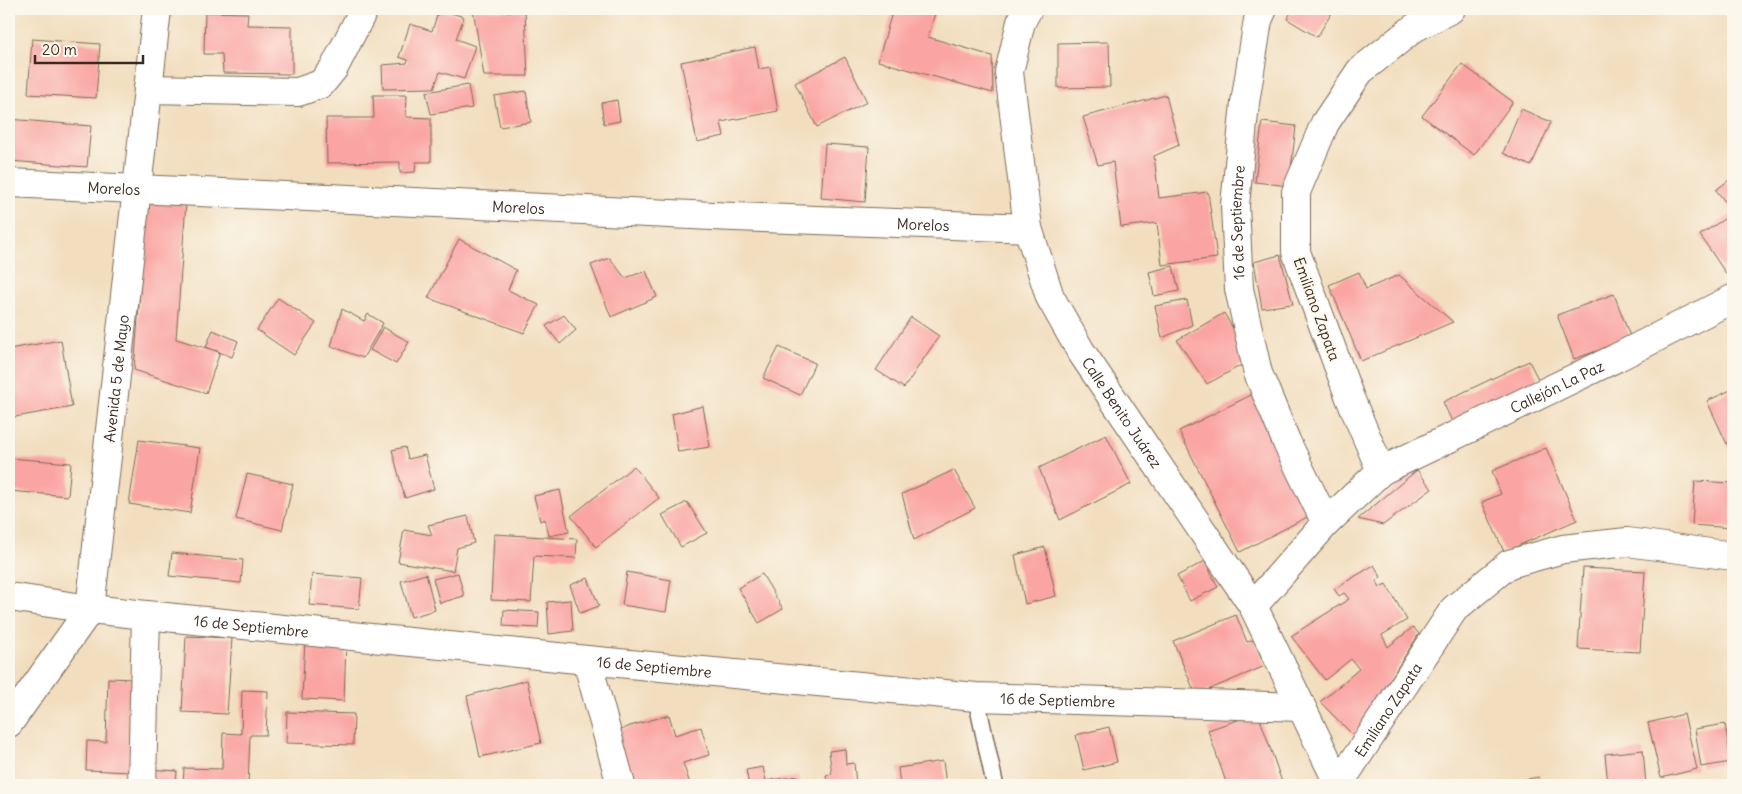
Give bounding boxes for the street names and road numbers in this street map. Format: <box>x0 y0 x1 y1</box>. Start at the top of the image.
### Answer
street label: 16 de Septiembre <box>1225 164 1248 281</box>
street label: Morelos <box>87 177 141 199</box>
street label: Morelos <box>492 196 545 218</box>
street label: Morelos <box>896 214 950 235</box>
street label: Emiliano Zapata <box>1289 255 1345 364</box>
street label: Avenida 5 de Mayo <box>99 314 132 443</box>
street label: Calle Benito Juárez <box>1078 353 1166 471</box>
street label: Callejón La Paz <box>1507 356 1607 417</box>
street label: 16 de Septiembre <box>193 610 310 641</box>
street label: 16 de Septiembre <box>596 651 712 681</box>
street label: Emiliano Zapata <box>1350 659 1426 760</box>
street label: 16 de Septiembre <box>1000 688 1116 711</box>

